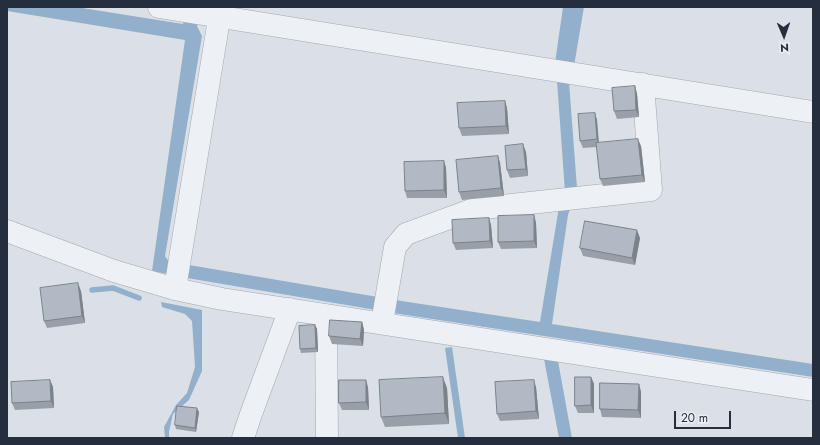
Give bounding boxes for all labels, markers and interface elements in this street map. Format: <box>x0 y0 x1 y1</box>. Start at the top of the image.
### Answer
north arrow <box>764 16 804 56</box>
text: N <box>780 40 789 56</box>
scale bar <box>676 403 733 429</box>
text: 20 m <box>681 409 708 427</box>

